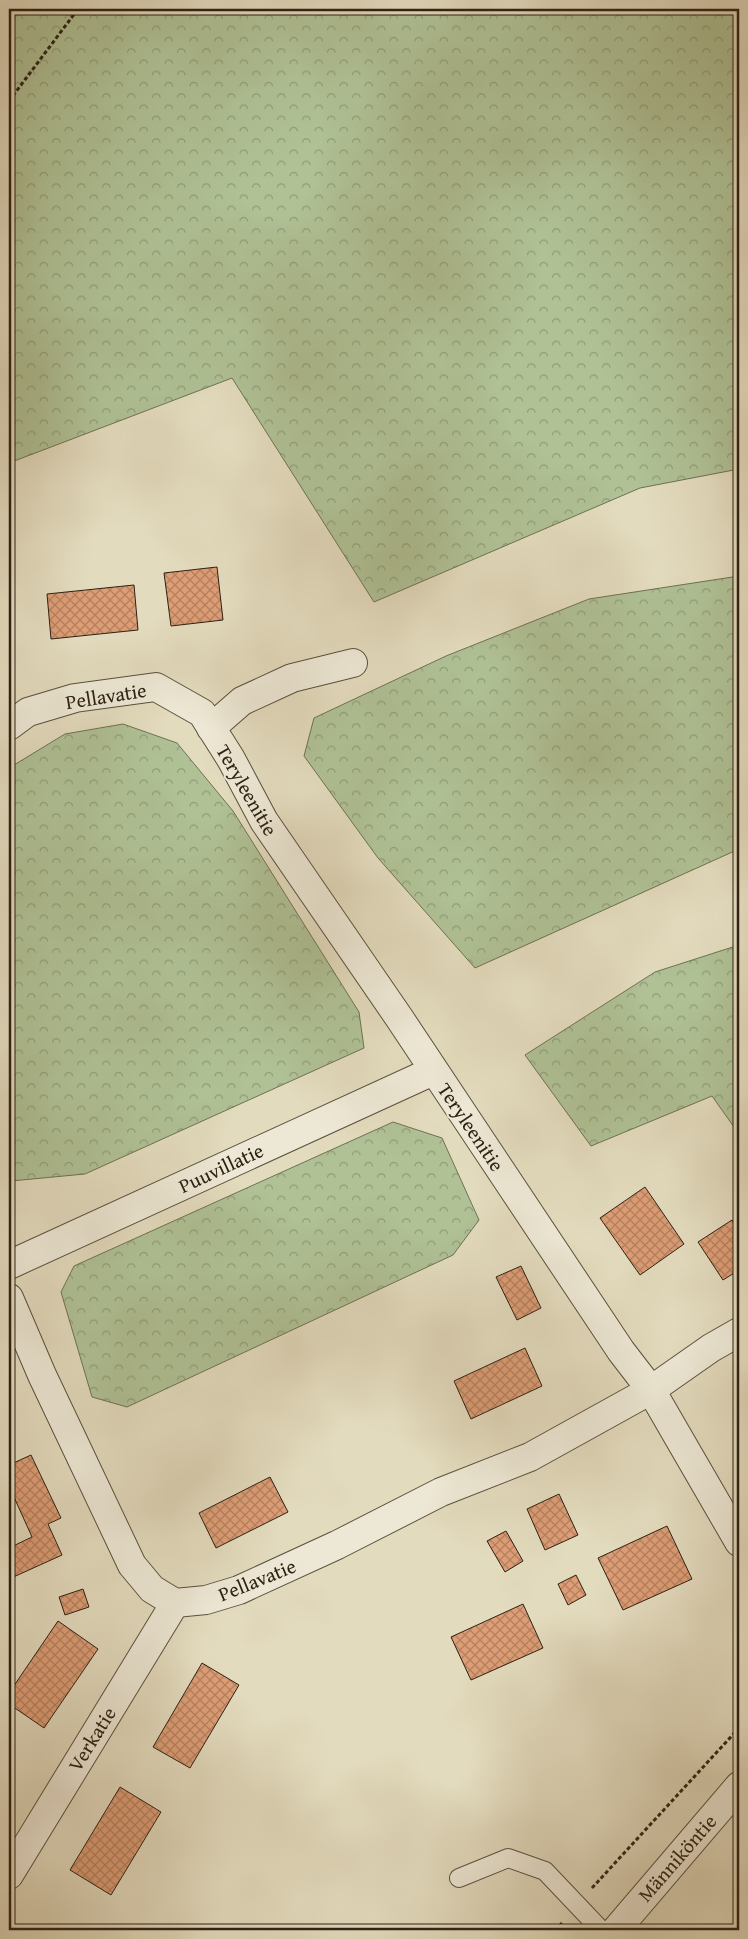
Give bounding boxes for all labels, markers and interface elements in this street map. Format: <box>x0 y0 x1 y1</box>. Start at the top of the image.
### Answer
street label: Pellavatie <box>63 675 148 716</box>
street label: Teryleenitie <box>210 739 285 841</box>
street label: Teryleenitie <box>431 1077 512 1177</box>
street label: Puuvillatie <box>174 1135 268 1200</box>
street label: Pellavatie <box>214 1551 300 1608</box>
street label: Verkatie <box>60 1701 123 1777</box>
street label: Männiköntie <box>630 1808 723 1908</box>

